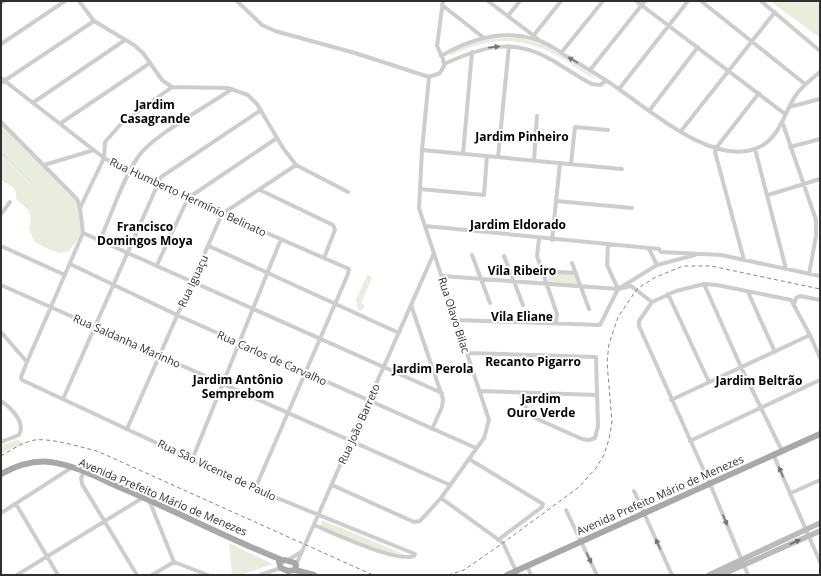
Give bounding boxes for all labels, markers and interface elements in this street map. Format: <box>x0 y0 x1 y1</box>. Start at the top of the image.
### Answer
one-way arrow <box>488 44 500 50</box>
one-way arrow <box>567 56 579 63</box>
district label: Jardim Casagrande <box>120 96 190 127</box>
district label: Jardim Pinheiro <box>474 128 569 145</box>
street label: Rua Humberto Hermínio Belinato <box>107 154 269 240</box>
district label: Jardim Eldorado <box>469 216 566 233</box>
district label: Francisco Domingos Moya <box>97 218 193 249</box>
street label: Rua Iguaçu <box>174 252 211 310</box>
district label: Vila Ribeiro <box>488 262 556 279</box>
street label: Rua Olavo Bilac <box>435 275 474 355</box>
district label: Vila Eliane <box>491 308 553 325</box>
street label: Rua Saldanha Marinho <box>71 310 184 371</box>
street label: Rua Carlos de Carvalho <box>215 327 330 389</box>
district label: Recanto Pigarro <box>485 353 581 370</box>
district label: Jardim Perola <box>391 360 474 377</box>
district label: Jardim Antônio Semprebom <box>192 371 283 402</box>
district label: Jardim Beltrão <box>715 372 802 389</box>
street label: Rua João Barreto <box>334 381 383 466</box>
district label: Jardim Ouro Verde <box>507 390 575 421</box>
street label: Rua São Vicente de Paulo <box>155 435 279 504</box>
street label: Avenida Prefeito Mário de Menezes <box>574 451 746 538</box>
street label: Avenida Prefeito Mário de Menezes <box>77 454 250 539</box>
one-way arrow <box>778 466 784 478</box>
one-way arrow <box>722 514 728 525</box>
one-way arrow <box>655 538 661 549</box>
one-way arrow <box>789 539 800 545</box>
one-way arrow <box>586 553 592 564</box>

